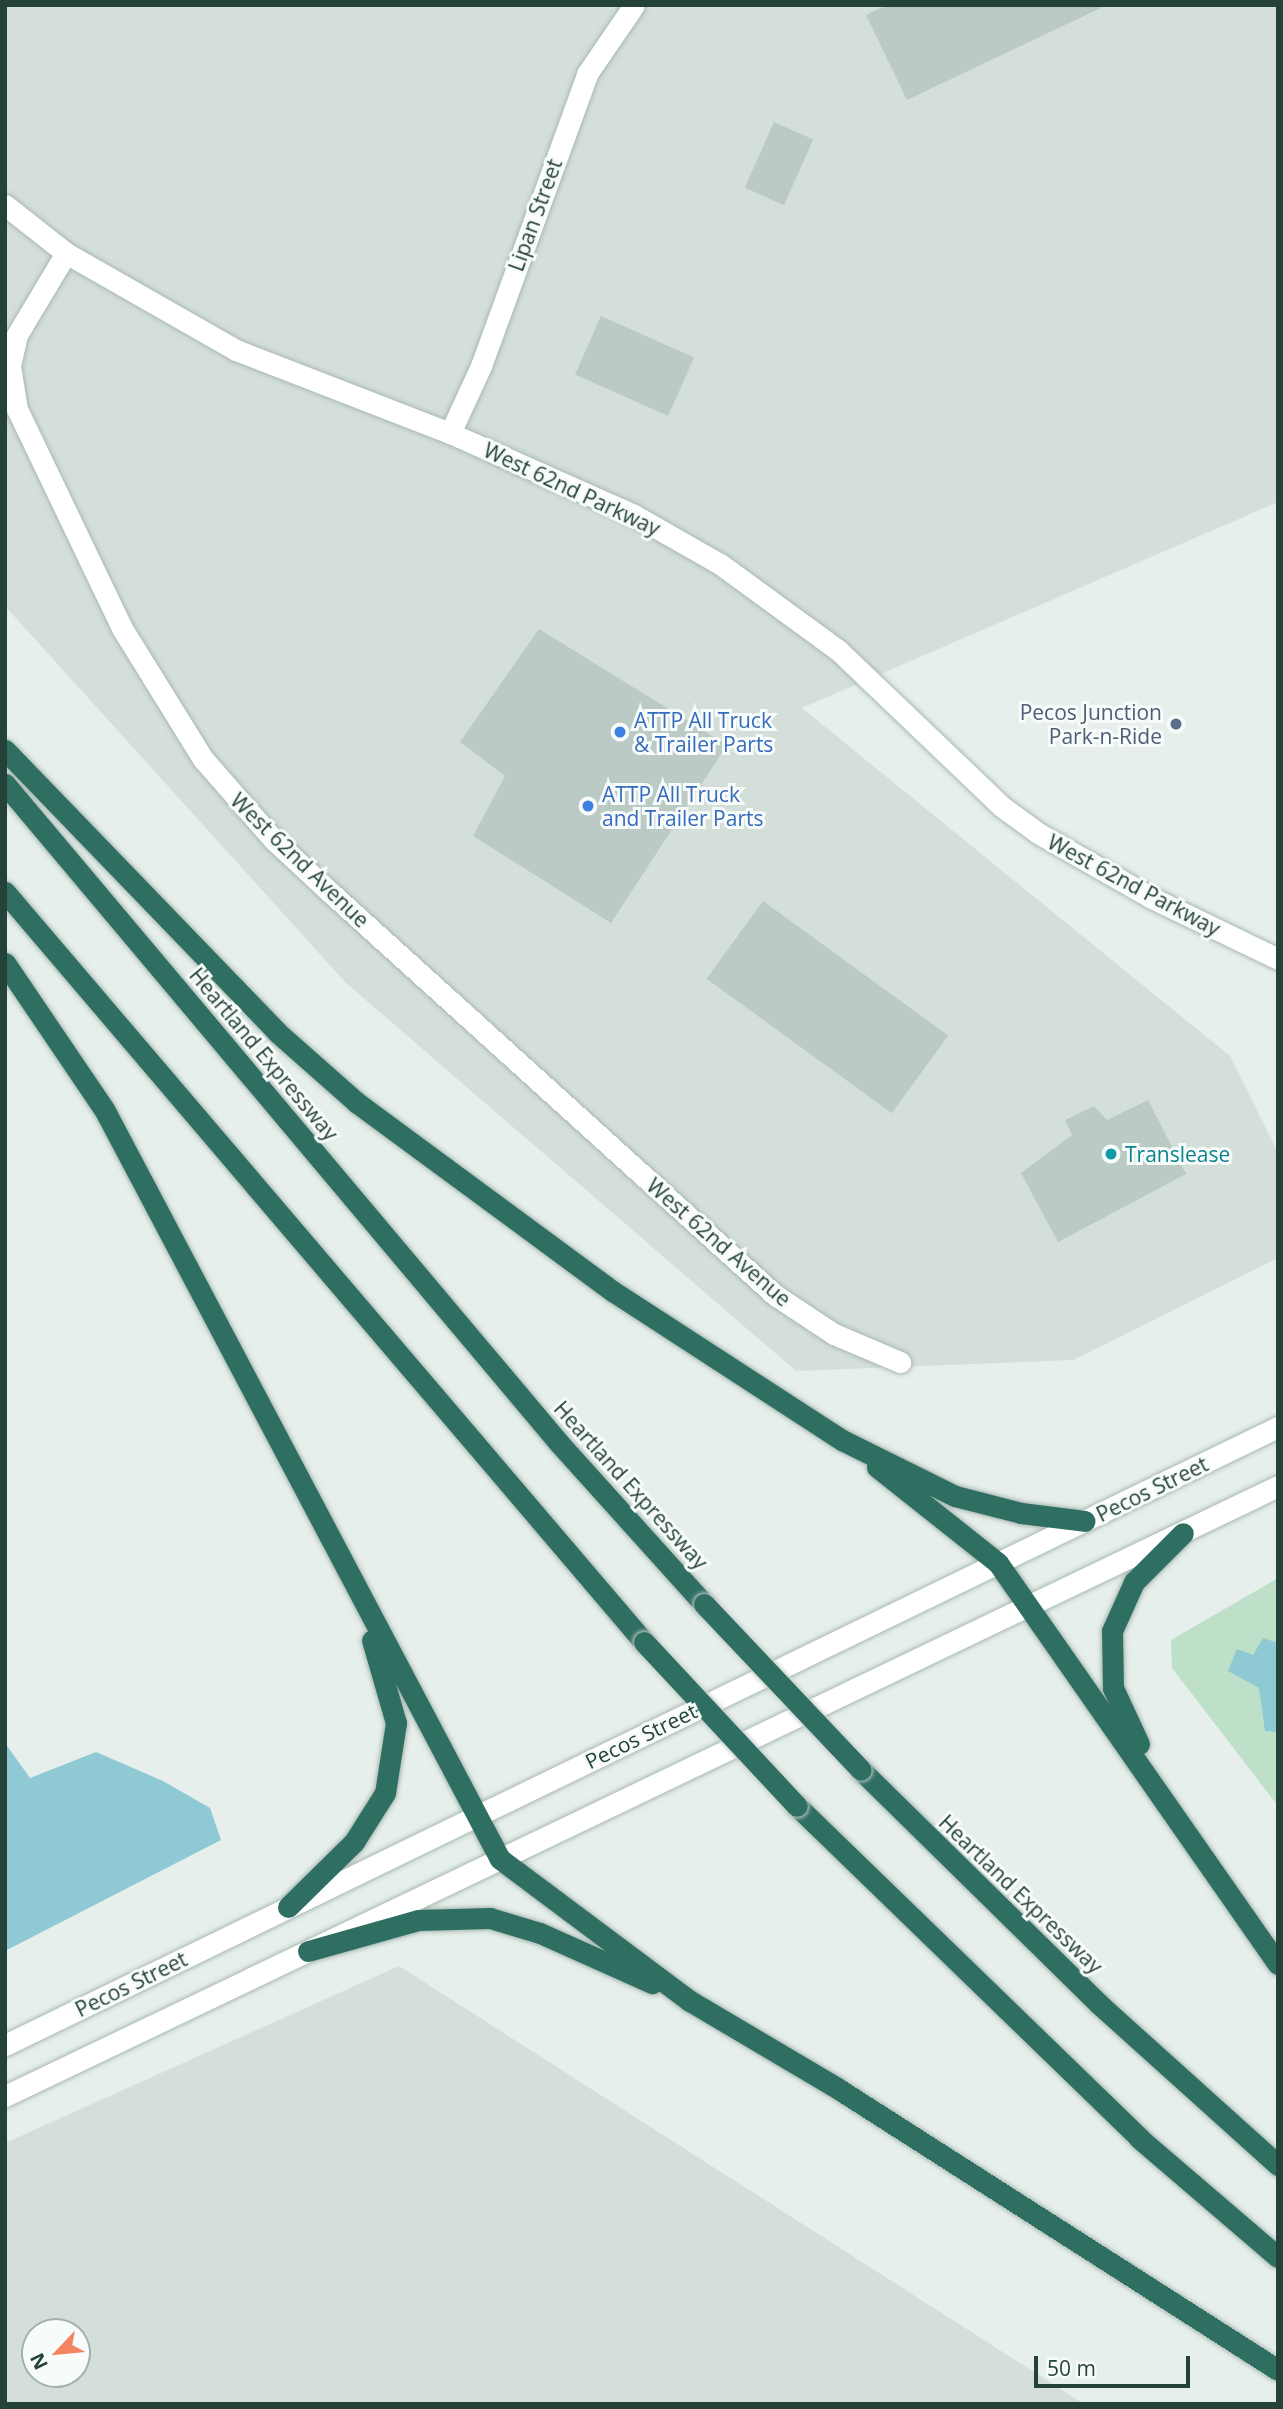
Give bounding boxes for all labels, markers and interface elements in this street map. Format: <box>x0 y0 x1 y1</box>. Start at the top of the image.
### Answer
street label: Lipan Street <box>503 155 567 275</box>
street label: West 62nd Parkway <box>480 437 664 541</box>
place label: Pecos Junction Park-n-Ride <box>1020 699 1162 749</box>
place label: ATTP All Truck & Trailer Parts <box>634 707 773 757</box>
marker: Pecos Junction Park-n-Ride <box>1168 716 1184 732</box>
marker: ATTP All Truck & Trailer Parts <box>612 724 628 740</box>
place label: ATTP All Truck and Trailer Parts <box>602 781 763 831</box>
street label: West 62nd Avenue <box>226 788 374 932</box>
marker: ATTP All Truck and Trailer Parts <box>580 798 596 814</box>
street label: West 62nd Parkway <box>1043 829 1225 941</box>
street label: Heartland Expressway <box>184 963 344 1145</box>
place label: Translease <box>1125 1141 1230 1167</box>
marker: Translease <box>1103 1146 1119 1162</box>
street label: West 62nd Avenue <box>642 1173 796 1311</box>
street label: Heartland Expressway <box>549 1396 713 1574</box>
street label: Pecos Street <box>1092 1451 1212 1527</box>
street label: Pecos Street <box>581 1698 701 1774</box>
street label: Heartland Expressway <box>934 1809 1108 1979</box>
street label: Pecos Street <box>71 1946 191 2022</box>
north arrow <box>21 2318 91 2388</box>
scale bar <box>1038 2342 1194 2386</box>
text: N <box>24 2349 54 2374</box>
text: 50 m <box>1047 2354 1096 2382</box>

